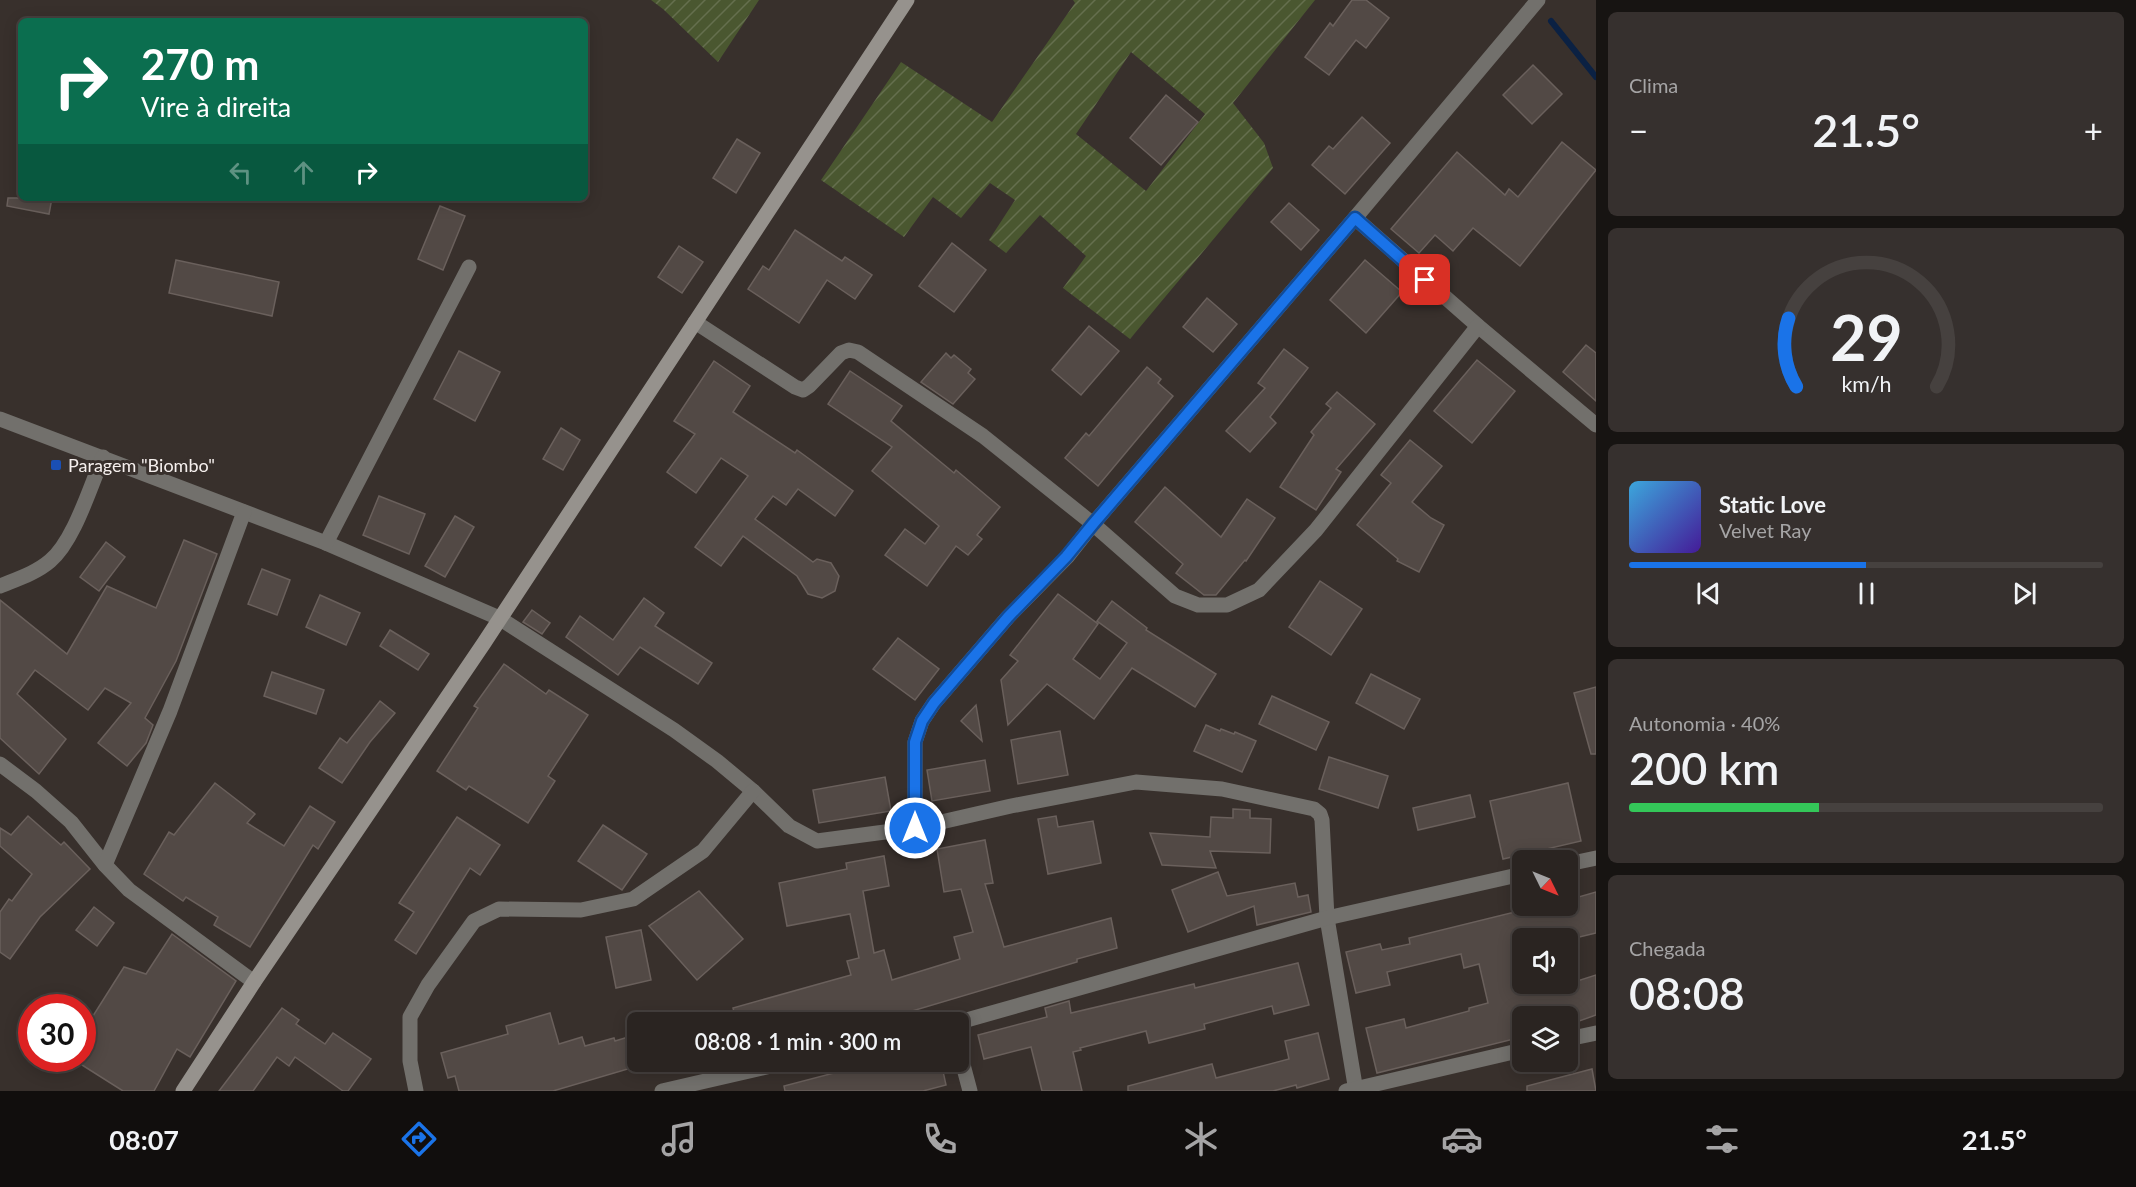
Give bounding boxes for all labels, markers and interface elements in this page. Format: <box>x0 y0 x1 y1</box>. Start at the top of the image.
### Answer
text: 270 m <box>141 39 259 89</box>
icon: right <box>42 42 120 120</box>
text: Clima <box>1629 73 1678 97</box>
text: Vire à direita <box>141 90 291 123</box>
text: 21.5° <box>1812 103 1920 157</box>
text: − <box>1629 110 1648 150</box>
text: + <box>2084 110 2103 150</box>
icon: left <box>224 156 257 189</box>
icon: ahead <box>287 156 320 189</box>
icon: right <box>350 156 383 189</box>
pin <box>1399 254 1450 305</box>
icon: arrive <box>1408 263 1441 296</box>
text: 29 <box>1830 299 1902 374</box>
text: km/h <box>1841 371 1891 397</box>
place label: Paragem "Biombo" <box>68 454 215 476</box>
marker: Paragem "Biombo" <box>49 458 63 472</box>
text: Static Love <box>1719 491 1826 518</box>
text: Velvet Ray <box>1719 518 1812 542</box>
icon: previous <box>1692 577 1725 610</box>
icon: pause <box>1850 577 1883 610</box>
icon: next <box>2008 577 2041 610</box>
text: Autonomia · 40% <box>1629 711 1780 735</box>
text: 200 km <box>1629 741 1779 795</box>
position arrow <box>883 796 947 860</box>
north arrow <box>1512 850 1578 916</box>
map controls <box>1512 850 1578 1072</box>
button: sound <box>1512 928 1578 994</box>
text: Chegada <box>1629 936 1706 960</box>
text: 08:08 <box>1629 966 1745 1020</box>
speed limit sign: 30 <box>18 994 96 1072</box>
button: layers <box>1512 1006 1578 1072</box>
text: 08:08 · 1 min · 300 m <box>695 1028 901 1055</box>
icon: directions <box>398 1118 440 1160</box>
icon: music <box>658 1118 700 1160</box>
icon: phone <box>919 1118 961 1160</box>
icon: climate <box>1180 1118 1222 1160</box>
icon: car <box>1441 1118 1483 1160</box>
icon: filters <box>1701 1118 1743 1160</box>
text: 08:07 <box>109 1123 179 1156</box>
text: 21.5° <box>1962 1123 2027 1156</box>

